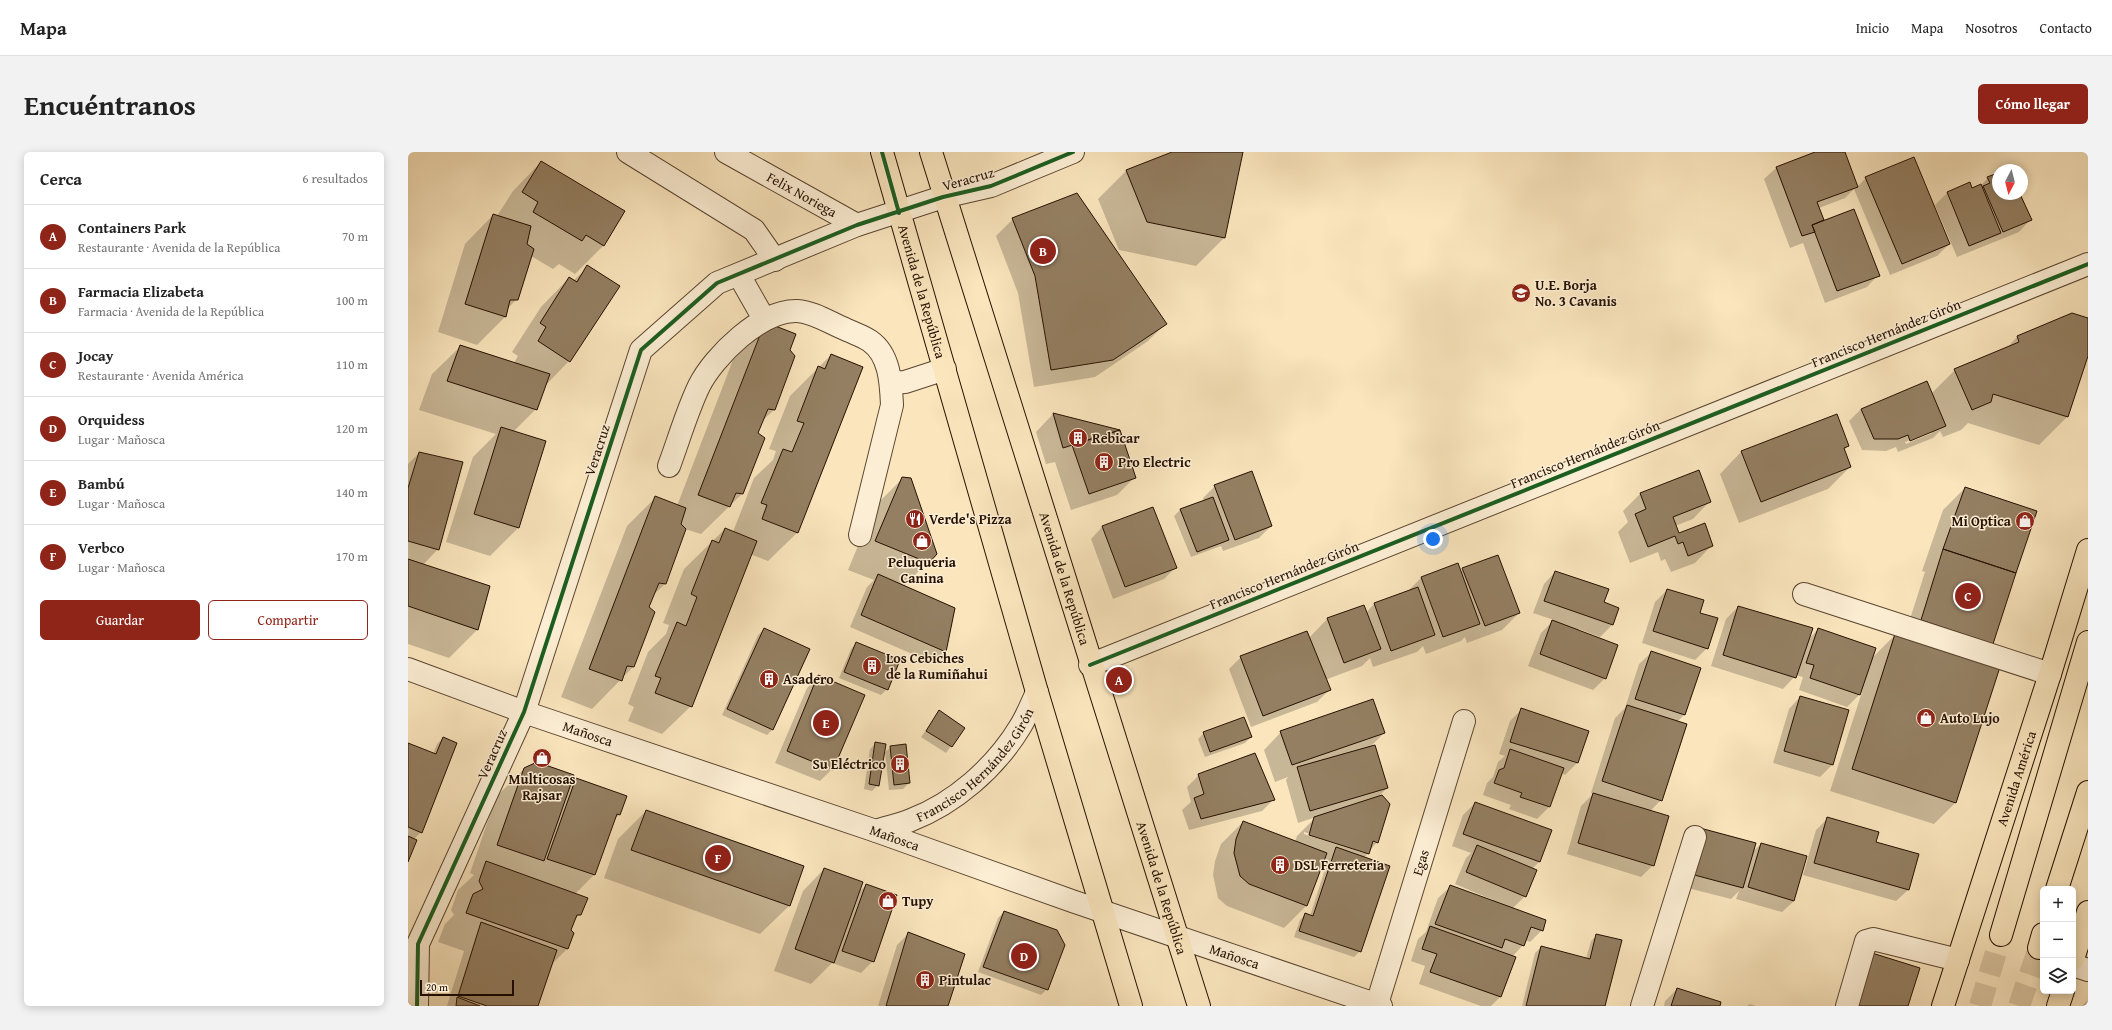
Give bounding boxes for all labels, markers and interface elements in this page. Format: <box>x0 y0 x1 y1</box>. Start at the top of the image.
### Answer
text: Mapa <box>20 14 67 42</box>
text: Inicio <box>1856 18 1889 38</box>
text: Mapa <box>1911 18 1943 38</box>
text: Nosotros <box>1965 18 2018 38</box>
text: Contacto <box>2040 18 2092 38</box>
text: Encuéntranos <box>24 84 196 125</box>
button: Cómo llegar <box>1978 84 2088 124</box>
street label: Veracruz <box>940 162 996 196</box>
north arrow <box>1992 164 2028 200</box>
text: Cerca <box>40 166 82 191</box>
street label: Felix Noriega <box>763 167 841 222</box>
text: 6 resultados <box>302 169 368 188</box>
text: Containers Park <box>78 217 186 238</box>
street label: Avenida de la República <box>893 222 951 361</box>
text: A <box>49 227 57 246</box>
text: 70 m <box>342 227 368 246</box>
pin: B <box>1030 236 1056 266</box>
text: Restaurante · Avenida de la República <box>78 238 280 257</box>
place label: U.E. Borja No. 3 Cavanis <box>1535 275 1617 311</box>
text: Farmacia Elizabeta <box>78 281 204 302</box>
school or university icon: U.E. Borja No. 3 Cavanis <box>1510 282 1532 304</box>
text: B <box>49 291 57 310</box>
text: 100 m <box>336 291 368 310</box>
street label: Francisco Hernández Girón <box>1808 294 1964 372</box>
text: Farmacia · Avenida de la República <box>78 302 264 321</box>
text: Jocay <box>78 345 113 366</box>
text: C <box>49 355 57 374</box>
text: 110 m <box>336 355 368 374</box>
text: Restaurante · Avenida América <box>78 366 244 385</box>
text: Orquidess <box>78 409 145 430</box>
street label: Francisco Hernández Girón <box>1507 415 1663 493</box>
text: D <box>49 419 57 438</box>
text: 120 m <box>336 419 368 438</box>
street label: Veracruz <box>579 422 615 478</box>
building icon: Rebicar <box>1067 427 1089 449</box>
place label: Rebicar <box>1092 428 1140 448</box>
text: Lugar · Mañosca <box>78 430 165 449</box>
building icon: Pro Electric <box>1093 451 1115 473</box>
place label: Pro Electric <box>1118 452 1191 472</box>
text: Bambú <box>78 473 125 494</box>
text: E <box>50 483 56 502</box>
text: 140 m <box>336 483 368 502</box>
text: Lugar · Mañosca <box>78 494 165 513</box>
restaurant icon: Verde's Pizza <box>904 508 926 530</box>
place label: Verde's Pizza <box>929 509 1012 529</box>
street label: Avenida de la República <box>1035 509 1095 648</box>
shop icon: Mi Optica <box>2014 510 2036 532</box>
place label: Mi Optica <box>1951 511 2012 531</box>
your location <box>1423 529 1443 549</box>
shop icon: Peluqueria Canina <box>911 530 933 552</box>
street label: Francisco Hernández Girón <box>1206 536 1362 614</box>
text: Verbco <box>78 537 125 558</box>
text: F <box>50 547 56 566</box>
text: 170 m <box>336 547 368 566</box>
place label: Peluqueria Canina <box>888 552 957 588</box>
text: Lugar · Mañosca <box>78 558 165 577</box>
pin: C <box>1955 581 1981 611</box>
button: Guardar <box>40 600 200 640</box>
button: Compartir <box>208 600 368 640</box>
place label: Los Cebiches de la Rumiñahui <box>886 648 988 684</box>
building icon: Los Cebiches de la Rumiñahui <box>861 655 883 677</box>
pin: A <box>1106 665 1132 695</box>
building icon: Asadero <box>758 668 780 690</box>
place label: Asadero <box>783 669 834 689</box>
street label: Francisco Hernández Girón <box>913 705 1039 827</box>
shop icon: Auto Lujo <box>1915 707 1937 729</box>
pin: E <box>813 708 839 738</box>
place label: Auto Lujo <box>1940 708 2000 728</box>
street label: Mañosca <box>560 716 616 751</box>
street label: Veracruz <box>472 726 512 782</box>
street label: Avenida América <box>1992 728 2041 829</box>
shop icon: Multicosas Rajsar <box>531 747 553 769</box>
building icon: Su Eléctrico <box>889 753 911 775</box>
place label: Su Eléctrico <box>812 754 887 774</box>
place label: Multicosas Rajsar <box>508 769 576 805</box>
street label: Avenida de la República <box>1132 819 1192 957</box>
street label: Mañosca <box>867 820 923 856</box>
pin: F <box>705 843 731 873</box>
street label: Egas <box>1407 847 1434 878</box>
building icon: DSL Ferreteria <box>1269 854 1291 876</box>
place label: DSL Ferreteria <box>1294 855 1385 875</box>
map controls <box>2040 886 2076 994</box>
button: + <box>2040 886 2076 922</box>
shop icon: Tupy <box>877 890 899 912</box>
place label: Tupy <box>902 891 934 911</box>
button: − <box>2040 922 2076 958</box>
street label: Mañosca <box>1207 938 1262 974</box>
pin: D <box>1011 941 1037 971</box>
button: layers <box>2040 958 2076 994</box>
building icon: Pintulac <box>914 969 936 991</box>
place label: Pintulac <box>939 970 992 990</box>
scale bar <box>420 978 514 997</box>
text: 20 m <box>426 979 448 995</box>

